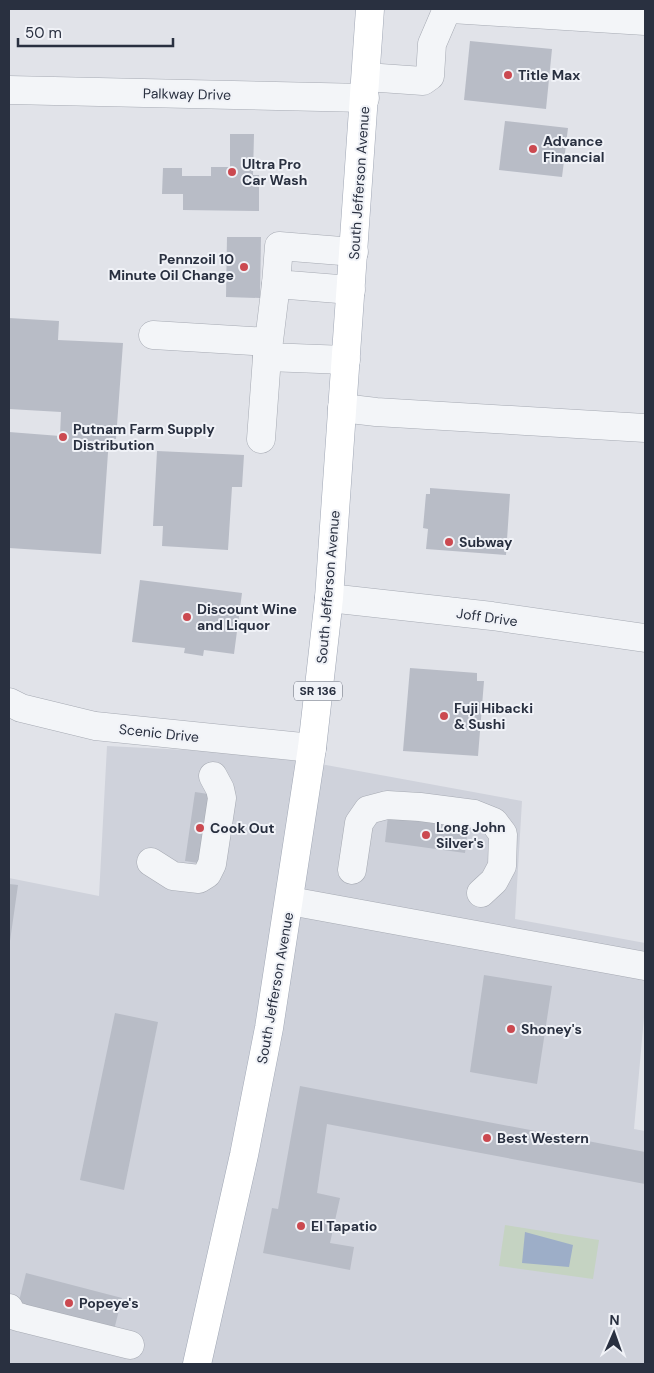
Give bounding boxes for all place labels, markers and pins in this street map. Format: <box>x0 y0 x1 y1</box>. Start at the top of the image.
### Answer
place label: Title Max <box>518 66 580 84</box>
marker: Title Max <box>502 69 514 81</box>
place label: Advance Financial <box>543 132 604 166</box>
marker: Advance Financial <box>527 143 539 155</box>
place label: Ultra Pro Car Wash <box>242 155 307 189</box>
marker: Ultra Pro Car Wash <box>226 166 238 178</box>
place label: Pennzoil 10 Minute Oil Change <box>109 250 234 284</box>
marker: Pennzoil 10 Minute Oil Change <box>238 261 250 273</box>
place label: Putnam Farm Supply Distribution <box>73 420 215 454</box>
marker: Putnam Farm Supply Distribution <box>57 431 69 443</box>
place label: Subway <box>459 533 513 551</box>
marker: Subway <box>443 536 455 548</box>
place label: Discount Wine and Liquor <box>197 600 297 634</box>
marker: Discount Wine and Liquor <box>181 611 193 623</box>
place label: Fuji Hibacki & Sushi <box>454 699 533 733</box>
marker: Fuji Hibacki & Sushi <box>438 710 450 722</box>
place label: Long John Silver's <box>436 818 506 852</box>
place label: Cook Out <box>210 819 274 837</box>
marker: Cook Out <box>194 822 206 834</box>
marker: Long John Silver's <box>420 829 432 841</box>
place label: Shoney's <box>521 1020 582 1038</box>
marker: Shoney's <box>505 1023 517 1035</box>
place label: Best Western <box>497 1129 589 1147</box>
marker: Best Western <box>481 1132 493 1144</box>
place label: El Tapatio <box>311 1217 377 1235</box>
marker: El Tapatio <box>295 1220 307 1232</box>
place label: Popeye's <box>79 1294 139 1312</box>
marker: Popeye's <box>63 1297 75 1309</box>

